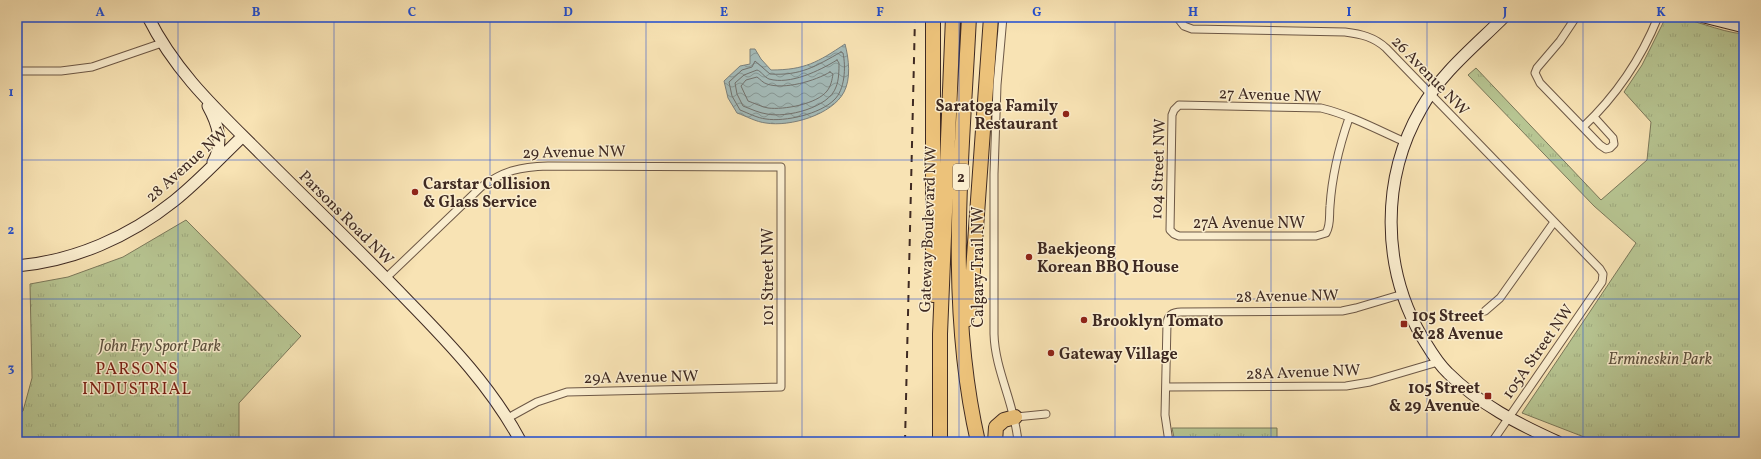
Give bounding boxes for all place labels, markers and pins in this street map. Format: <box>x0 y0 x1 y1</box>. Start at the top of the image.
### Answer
place label: Saratoga Family Restaurant <box>936 96 1058 136</box>
marker: Saratoga Family Restaurant <box>1061 109 1071 119</box>
place label: Carstar Collision & Glass Service <box>423 174 551 214</box>
marker: Carstar Collision & Glass Service <box>410 187 420 197</box>
place label: Baekjeong Korean BBQ House <box>1037 239 1179 279</box>
marker: Baekjeong Korean BBQ House <box>1024 252 1034 262</box>
place label: 105 Street & 28 Avenue <box>1412 306 1503 346</box>
place label: Brooklyn Tomato <box>1092 311 1223 333</box>
marker: Brooklyn Tomato <box>1079 315 1089 325</box>
marker: 105 Street & 28 Avenue <box>1399 319 1409 329</box>
place label: Gateway Village <box>1059 344 1178 366</box>
marker: Gateway Village <box>1046 348 1056 358</box>
place label: 105 Street & 29 Avenue <box>1389 378 1480 418</box>
marker: 105 Street & 29 Avenue <box>1483 391 1493 401</box>

